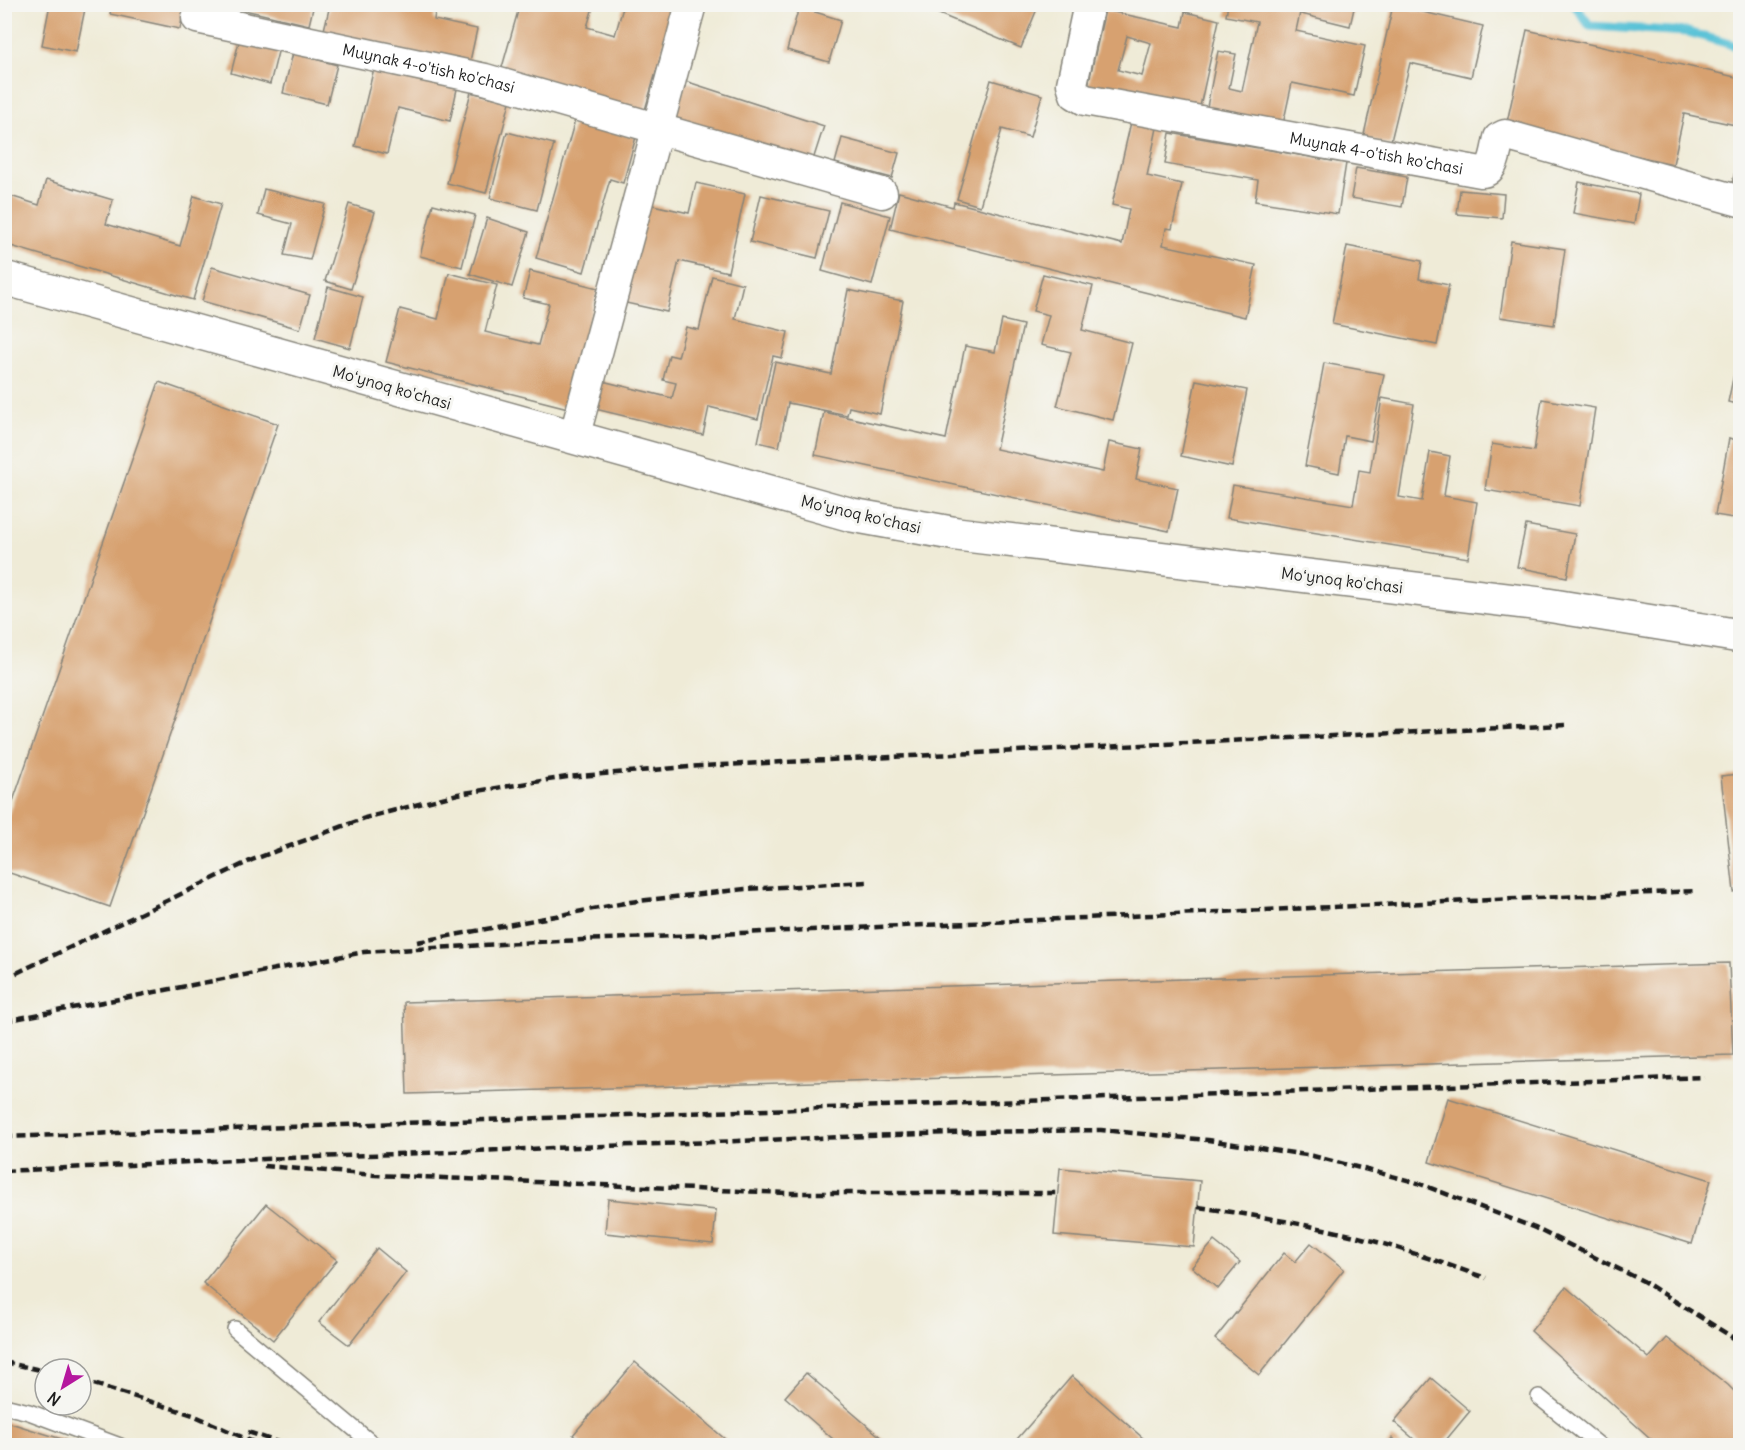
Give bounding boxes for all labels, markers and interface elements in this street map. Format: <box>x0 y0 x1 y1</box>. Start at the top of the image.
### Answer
street label: Muynak 4-o'tish ko'chasi <box>341 39 517 97</box>
street label: Muynak 4-o'tish ko'chasi <box>1288 127 1465 179</box>
street label: Moʻynoq ko'chasi <box>330 361 454 413</box>
street label: Moʻynoq ko'chasi <box>799 490 923 538</box>
street label: Moʻynoq ko'chasi <box>1280 563 1404 597</box>
north arrow <box>33 1357 93 1417</box>
text: N <box>44 1388 64 1410</box>

